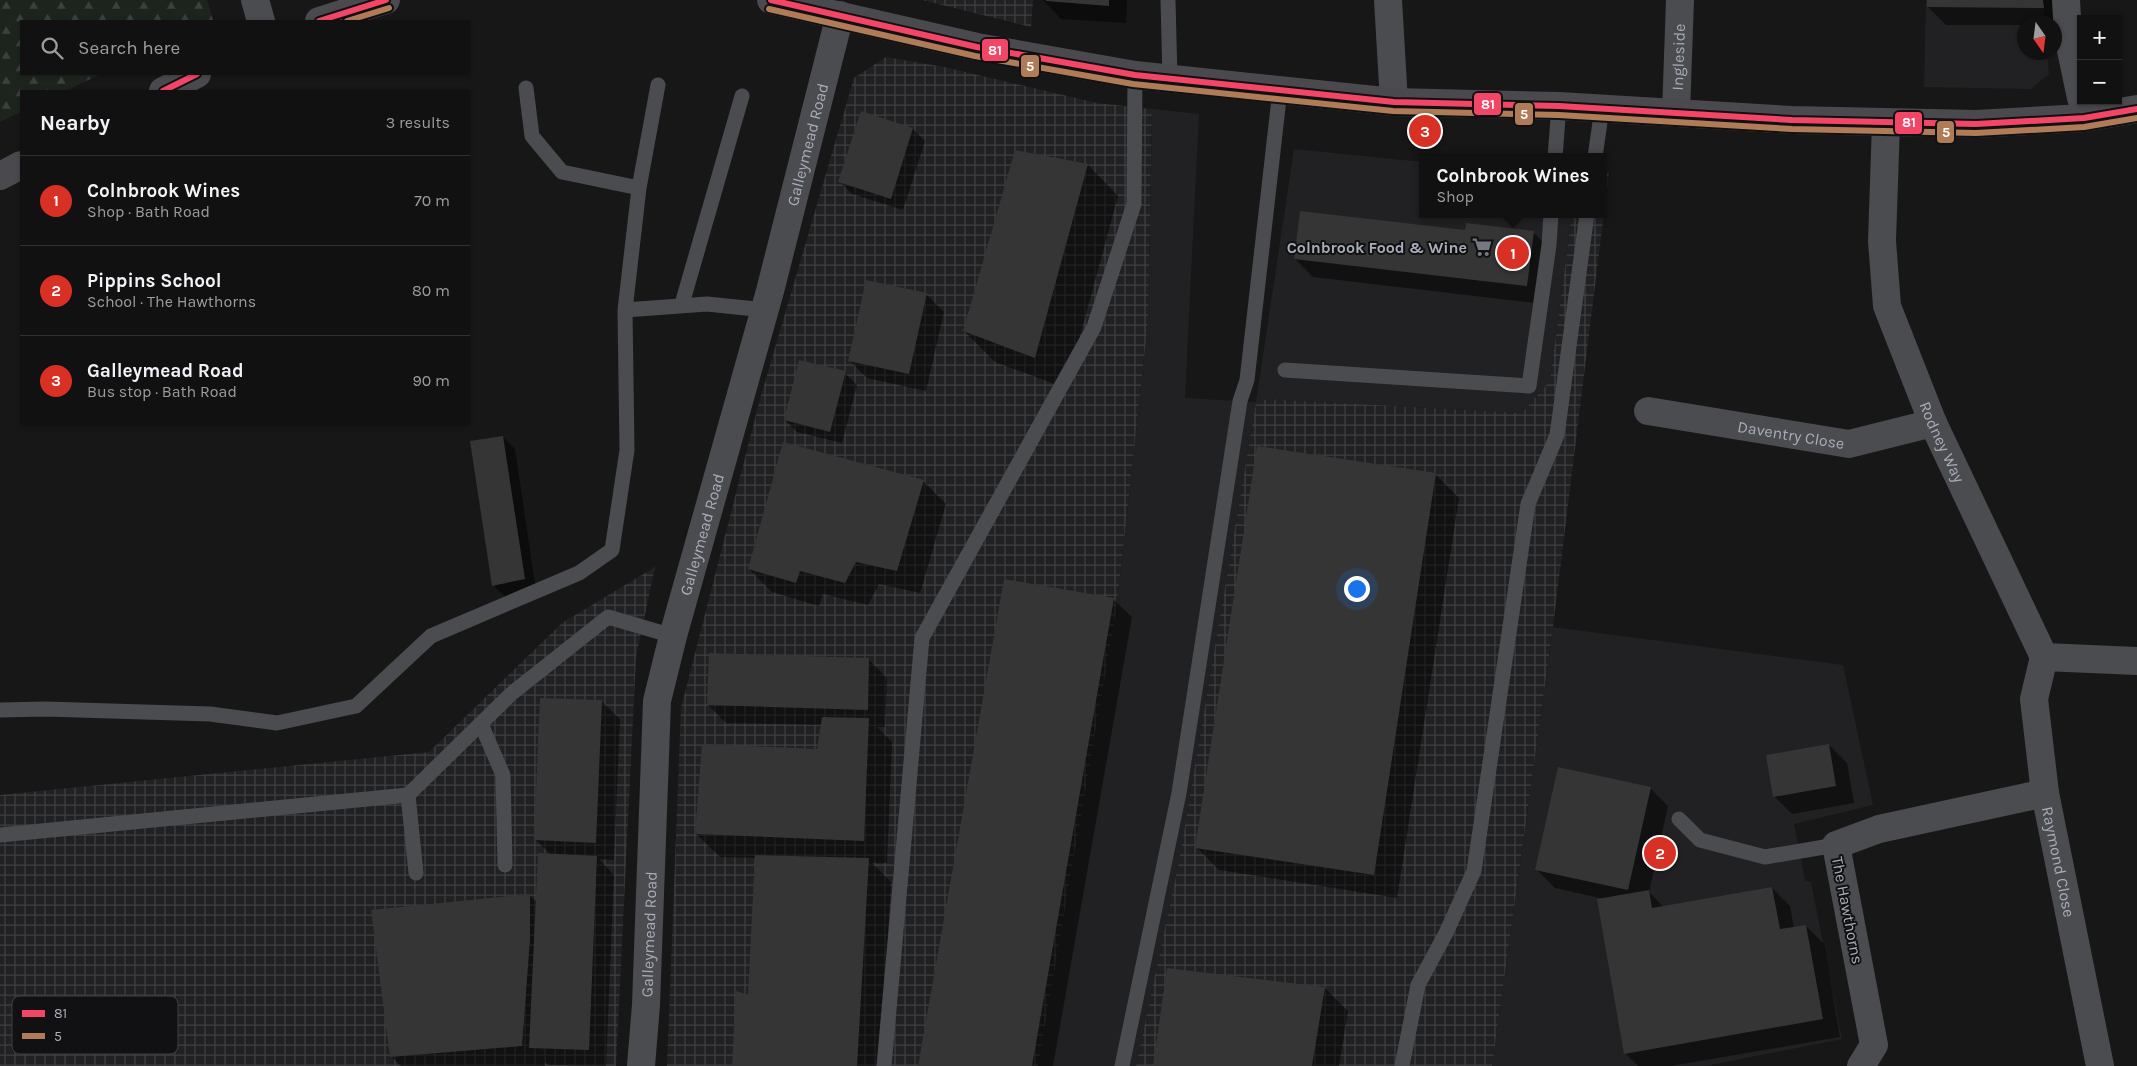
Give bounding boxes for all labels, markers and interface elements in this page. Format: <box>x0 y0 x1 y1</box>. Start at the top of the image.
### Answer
north arrow <box>2017 15 2062 60</box>
map controls <box>2077 15 2122 105</box>
button: + <box>2077 15 2122 60</box>
search box <box>20 20 470 75</box>
street label: Ingleside <box>1668 23 1689 91</box>
icon: search <box>38 34 66 62</box>
text: Search here <box>78 37 180 59</box>
line badge: 81 <box>981 38 1009 62</box>
text: 81 <box>988 42 1002 59</box>
line badge: 5 <box>1020 54 1040 78</box>
text: 5 <box>1026 58 1034 75</box>
button: − <box>2077 60 2122 105</box>
street label: Galleymead Road <box>783 81 832 208</box>
line badge: 81 <box>1473 92 1502 116</box>
text: 81 <box>1481 96 1495 113</box>
line badge: 5 <box>1514 102 1534 126</box>
text: 5 <box>1520 106 1528 123</box>
text: Nearby <box>40 111 110 135</box>
line badge: 81 <box>1894 111 1923 135</box>
pin: 3 <box>1409 112 1441 150</box>
text: 3 results <box>386 113 450 132</box>
text: 81 <box>1902 114 1916 131</box>
line badge: 5 <box>1936 120 1955 144</box>
text: 5 <box>1942 124 1950 141</box>
popup <box>1419 153 1607 218</box>
text: Colnbrook Wines <box>1436 165 1590 187</box>
text: Colnbrook Wines <box>87 180 240 202</box>
text: Shop <box>1436 187 1474 206</box>
text: 1 <box>53 191 59 210</box>
text: 70 m <box>414 191 450 210</box>
text: Shop · Bath Road <box>87 202 210 221</box>
pin: 1 <box>1497 234 1529 272</box>
supermarket icon: Colnbrook Food & Wine <box>1471 236 1493 258</box>
place label: Colnbrook Food & Wine <box>1287 238 1467 257</box>
text: Pippins School <box>87 270 222 292</box>
text: 2 <box>51 281 61 300</box>
text: 80 m <box>412 281 450 300</box>
text: School · The Hawthorns <box>87 292 256 311</box>
text: Galleymead Road <box>87 360 244 382</box>
text: 3 <box>51 371 61 390</box>
text: 90 m <box>412 371 450 390</box>
text: Bus stop · Bath Road <box>87 382 237 401</box>
street label: Rodney Way <box>1915 399 1969 486</box>
street label: Daventry Close <box>1736 417 1846 453</box>
street label: Galleymead Road <box>676 471 728 598</box>
your location <box>1344 576 1370 602</box>
street label: Raymond Close <box>2038 805 2079 919</box>
pin: 2 <box>1644 834 1676 872</box>
street label: The Hawthorns <box>1828 855 1867 965</box>
street label: Galleymead Road <box>637 871 661 998</box>
legend <box>12 996 178 1054</box>
text: 81 <box>54 1005 67 1022</box>
text: 5 <box>54 1028 62 1045</box>

